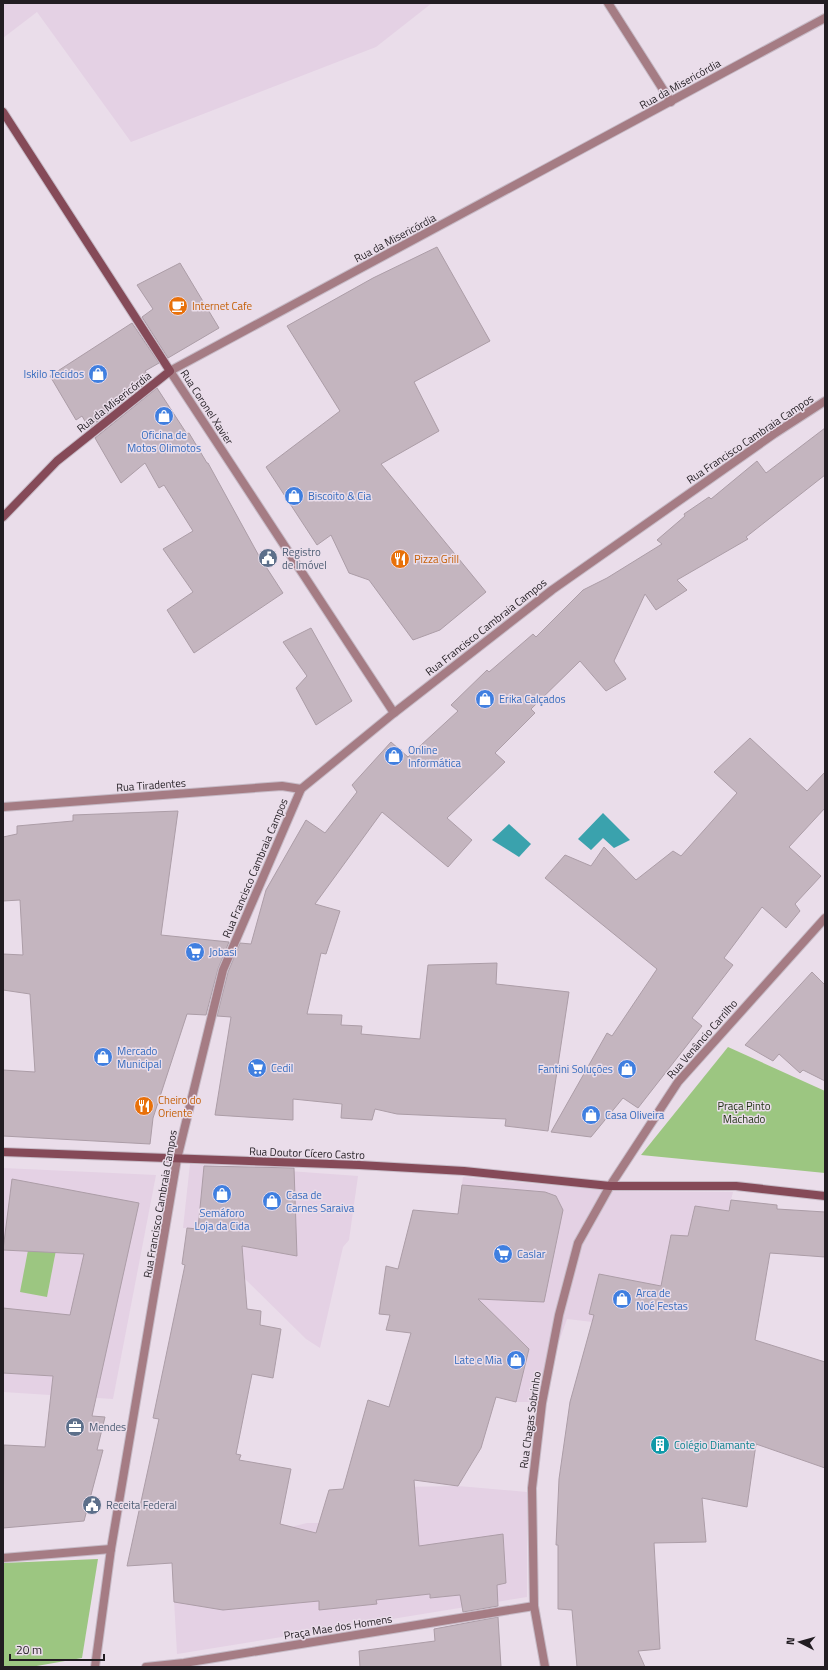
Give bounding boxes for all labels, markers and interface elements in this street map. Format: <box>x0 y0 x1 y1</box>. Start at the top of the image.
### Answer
street label: Rua da Misericórdia <box>636 55 724 113</box>
street label: Rua da Misericórdia <box>351 209 439 266</box>
cafe icon: Internet Cafe <box>167 295 189 317</box>
place label: Internet Cafe <box>192 298 253 314</box>
shop icon: Iskilo Tecidos <box>87 363 109 385</box>
place label: Iskilo Tecidos <box>23 366 84 382</box>
street label: Rua Coronel Xavier <box>177 366 237 448</box>
street label: Rua da Misericórdia <box>73 367 155 436</box>
street label: Rua Francisco Cambraia Campos <box>683 390 817 488</box>
shop icon: Oficina de Motos Olimotos <box>153 405 175 427</box>
place label: Oficina de Motos Olimotos <box>127 427 201 456</box>
shop icon: Biscoito & Cia <box>283 485 305 507</box>
place label: Biscoito & Cia <box>308 488 372 504</box>
place label: Registro de Imóvel <box>282 544 327 573</box>
public building icon: Registro de Imóvel <box>257 547 279 569</box>
restaurant icon: Pizza Grill <box>389 548 411 570</box>
place label: Pizza Grill <box>414 551 459 567</box>
street label: Rua Francisco Cambraia Campos <box>422 574 550 680</box>
shop icon: Erika Calçados <box>474 688 496 710</box>
place label: Erika Calçados <box>499 691 566 707</box>
place label: Online Informática <box>408 742 462 771</box>
shop icon: Online Informática <box>383 745 405 767</box>
street label: Rua Tiradentes <box>116 775 186 795</box>
street label: Rua Francisco Cambraia Campos <box>218 796 292 940</box>
supermarket icon: Jobasi <box>184 941 206 963</box>
place label: Jobasi <box>209 944 237 960</box>
street label: Rua Venâncio Carrilho <box>663 996 741 1082</box>
place label: Mercado Municipal <box>117 1043 161 1072</box>
shop icon: Mercado Municipal <box>92 1046 114 1068</box>
supermarket icon: Cedil <box>246 1057 268 1079</box>
shop icon: Fantini Soluções <box>616 1058 638 1080</box>
place label: Cedil <box>271 1060 293 1076</box>
place label: Fantini Soluções <box>538 1061 613 1077</box>
place label: Cheiro do Oriente <box>158 1092 202 1121</box>
restaurant icon: Cheiro do Oriente <box>133 1095 155 1117</box>
park label: Praça Pinto Machado <box>717 1098 771 1127</box>
shop icon: Casa Oliveira <box>580 1104 602 1126</box>
place label: Casa Oliveira <box>605 1107 665 1123</box>
street label: Rua Francisco Cambraia Campos <box>139 1129 181 1279</box>
street label: Rua Doutor Cícero Castro <box>249 1143 365 1163</box>
shop icon: Semáforo Loja da Cida <box>211 1183 233 1205</box>
place label: Casa de Carnes Saraiva <box>286 1187 355 1216</box>
shop icon: Casa de Carnes Saraiva <box>261 1190 283 1212</box>
place label: Semáforo Loja da Cida <box>195 1205 250 1234</box>
supermarket icon: Caslar <box>492 1243 514 1265</box>
place label: Caslar <box>517 1246 546 1262</box>
place label: Arca de Noé Festas <box>636 1285 688 1314</box>
shop icon: Arca de Noé Festas <box>611 1288 633 1310</box>
shop icon: Late e Mia <box>505 1349 527 1371</box>
place label: Late e Mia <box>454 1352 502 1368</box>
street label: Rua Chagas Sobrinho <box>515 1370 545 1470</box>
office icon: Mendes <box>64 1416 86 1438</box>
place label: Mendes <box>89 1419 126 1435</box>
building icon: Colégio Diamante <box>649 1434 671 1456</box>
place label: Colégio Diamante <box>674 1437 756 1453</box>
public building icon: Receita Federal <box>81 1494 103 1516</box>
place label: Receita Federal <box>106 1497 177 1513</box>
street label: Praça Mae dos Homens <box>283 1611 393 1643</box>
north arrow <box>780 1622 820 1662</box>
scale bar <box>10 1636 104 1662</box>
text: N <box>782 1636 798 1646</box>
text: 20 m <box>16 1640 42 1659</box>

